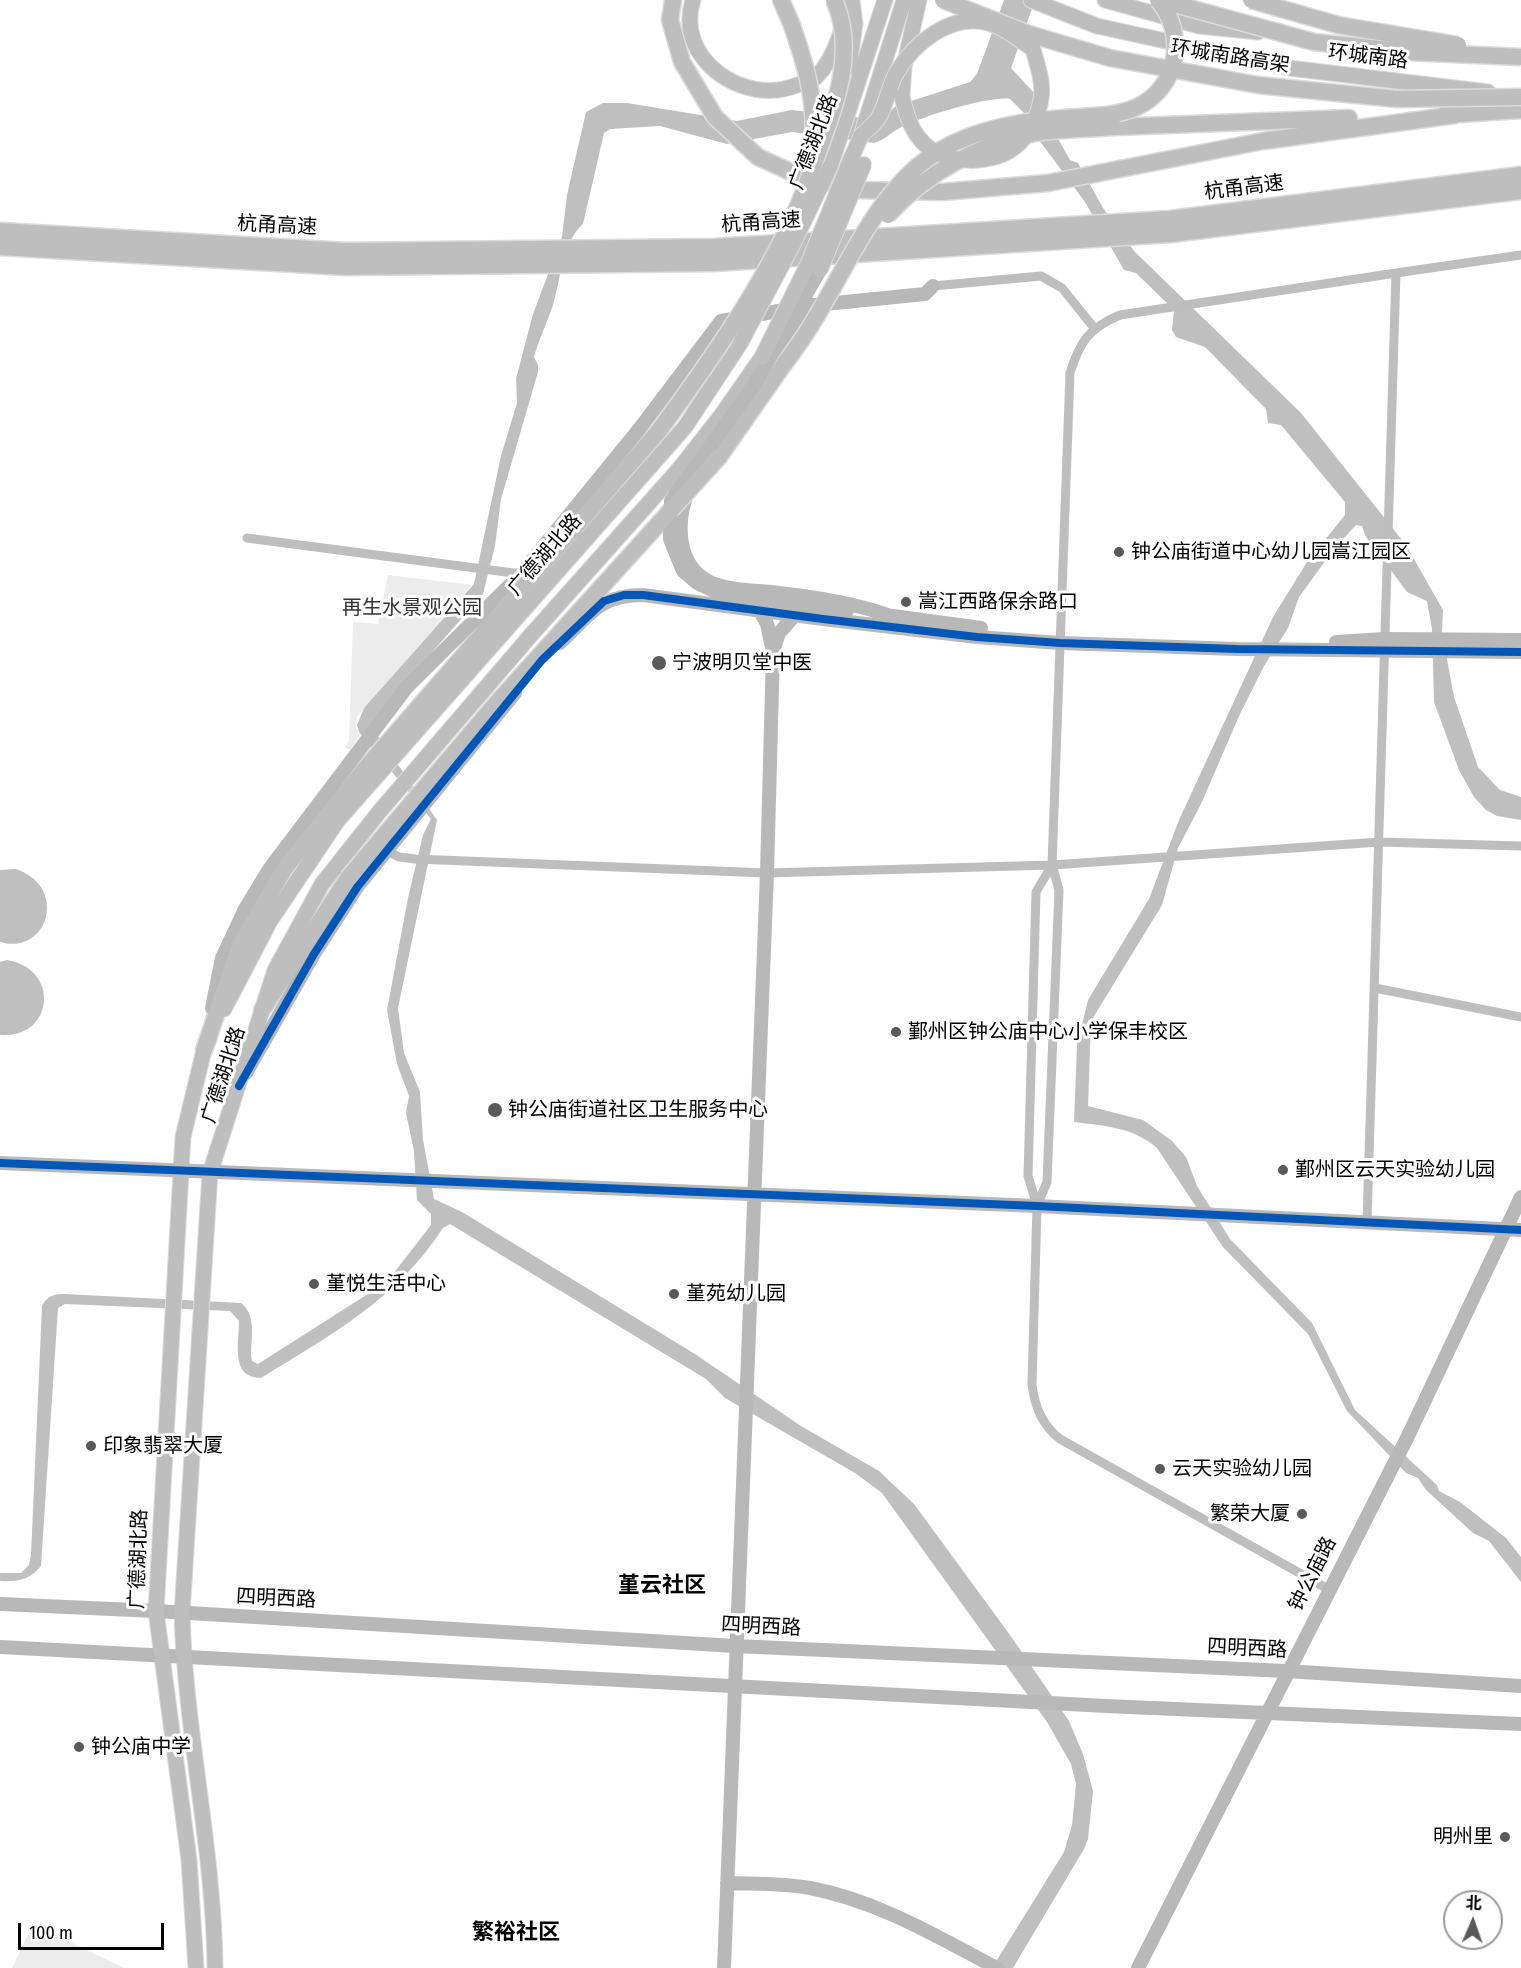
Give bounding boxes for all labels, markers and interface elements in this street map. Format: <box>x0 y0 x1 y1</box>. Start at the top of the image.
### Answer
street label: 环城南路高架 <box>1169 36 1291 78</box>
street label: 环城南路 <box>1327 40 1409 74</box>
street label: 广德湖北路 <box>785 91 843 193</box>
street label: 杭甬高速 <box>1203 171 1285 205</box>
street label: 杭甬高速 <box>720 208 802 238</box>
street label: 杭甬高速 <box>236 212 318 240</box>
street label: 广德湖北路 <box>503 509 587 601</box>
place label: 钟公庙街道中心幼儿园嵩江园区 <box>1131 540 1411 564</box>
marker: 钟公庙街道中心幼儿园嵩江园区 <box>1112 545 1126 559</box>
place label: 嵩江西路保余路口 <box>918 590 1078 614</box>
marker: 嵩江西路保余路口 <box>899 595 913 609</box>
park label: 再生水景观公园 <box>342 596 482 620</box>
place label: 宁波明贝堂中医 <box>672 651 812 675</box>
marker: 宁波明贝堂中医 <box>650 654 668 672</box>
place label: 鄞州区钟公庙中心小学保丰校区 <box>908 1020 1188 1044</box>
street label: 广德湖北路 <box>197 1024 251 1126</box>
marker: 鄞州区钟公庙中心小学保丰校区 <box>889 1025 903 1039</box>
place label: 钟公庙街道社区卫生服务中心 <box>508 1098 768 1122</box>
marker: 钟公庙街道社区卫生服务中心 <box>486 1101 504 1119</box>
place label: 鄞州区云天实验幼儿园 <box>1295 1158 1495 1182</box>
marker: 鄞州区云天实验幼儿园 <box>1276 1163 1290 1177</box>
place label: 堇悦生活中心 <box>326 1272 446 1296</box>
marker: 堇悦生活中心 <box>307 1277 321 1291</box>
place label: 堇苑幼儿园 <box>686 1282 786 1306</box>
marker: 堇苑幼儿园 <box>667 1287 681 1301</box>
place label: 印象翡翠大厦 <box>103 1434 223 1458</box>
marker: 印象翡翠大厦 <box>84 1439 98 1453</box>
place label: 云天实验幼儿园 <box>1172 1457 1312 1481</box>
marker: 云天实验幼儿园 <box>1153 1462 1167 1476</box>
place label: 繁荣大厦 <box>1210 1502 1290 1526</box>
marker: 繁荣大厦 <box>1295 1507 1309 1521</box>
street label: 广德湖北路 <box>125 1509 153 1609</box>
street label: 钟公庙路 <box>1284 1533 1342 1615</box>
district label: 堇云社区 <box>618 1573 706 1599</box>
street label: 四明西路 <box>235 1585 317 1613</box>
street label: 四明西路 <box>720 1613 802 1641</box>
street label: 四明西路 <box>1206 1635 1288 1663</box>
place label: 钟公庙中学 <box>91 1735 191 1759</box>
marker: 钟公庙中学 <box>72 1740 86 1754</box>
place label: 明州里 <box>1433 1825 1493 1849</box>
marker: 明州里 <box>1498 1830 1512 1844</box>
north arrow <box>1443 1890 1503 1950</box>
text: 北 <box>1465 1894 1482 1913</box>
scale bar <box>21 1911 166 1949</box>
district label: 繁裕社区 <box>472 1920 560 1946</box>
text: 100 m <box>29 1922 73 1944</box>

